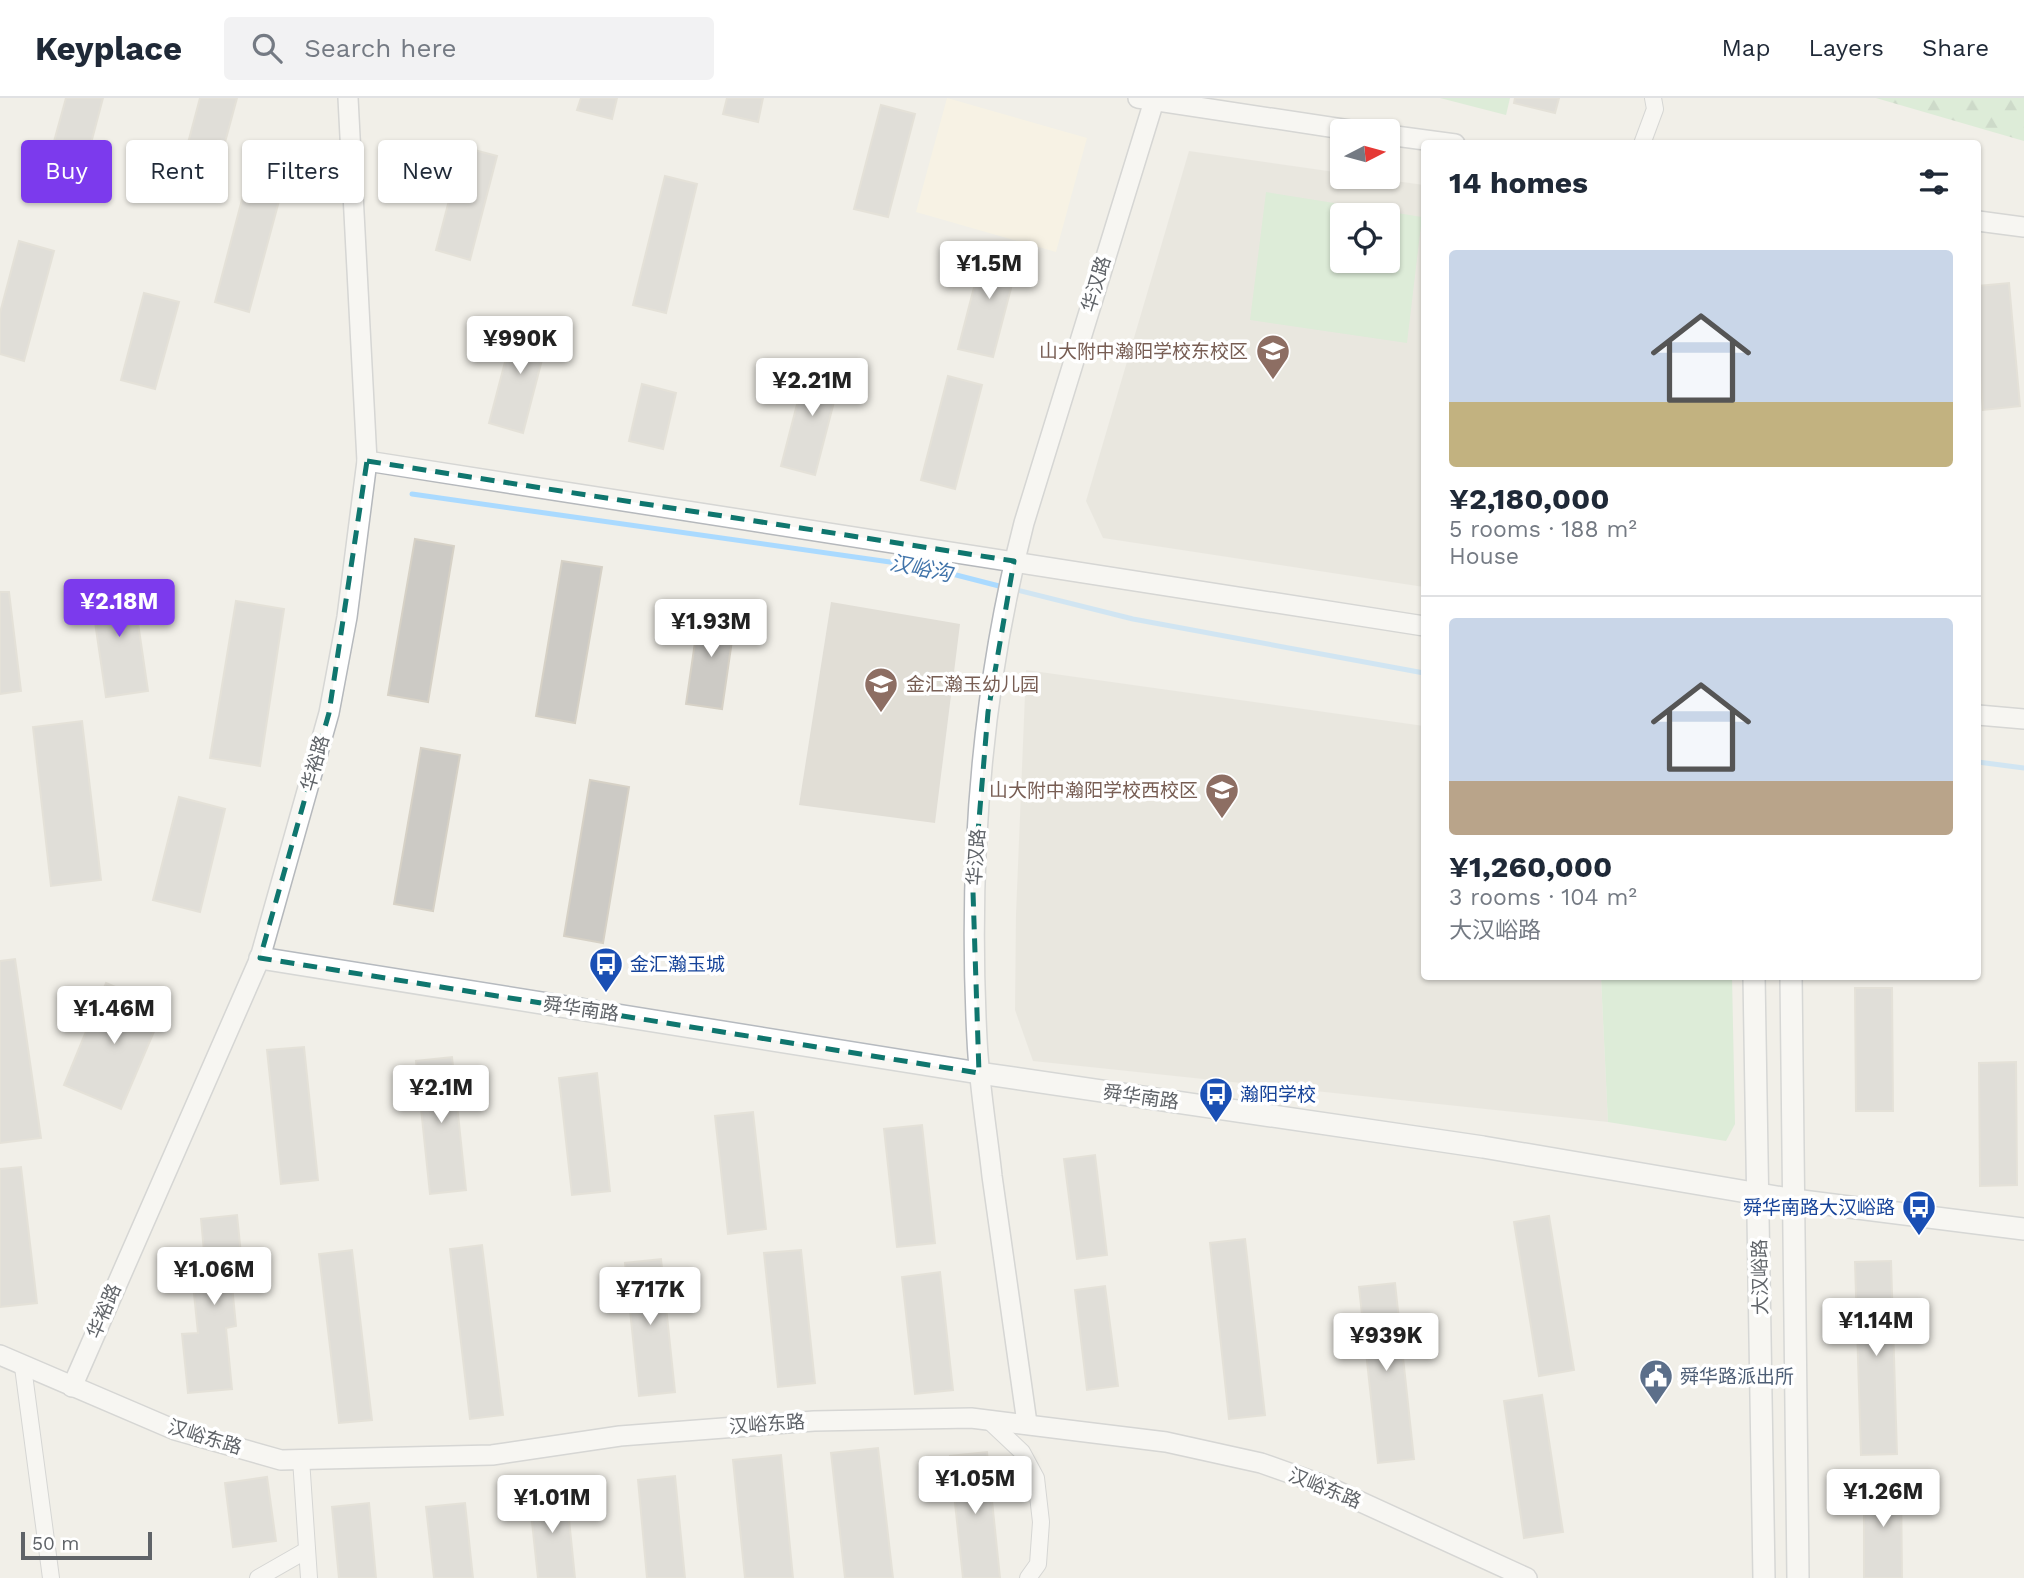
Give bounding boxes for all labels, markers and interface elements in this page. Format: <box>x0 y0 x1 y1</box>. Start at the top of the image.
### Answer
search box <box>224 17 714 80</box>
text: Keyplace <box>35 29 182 68</box>
icon: search <box>248 29 286 67</box>
text: Search here <box>304 33 457 63</box>
text: Map <box>1722 34 1770 62</box>
text: Layers <box>1808 34 1884 62</box>
text: Share <box>1922 34 1989 62</box>
north arrow <box>1330 119 1400 189</box>
map controls <box>1330 119 1400 273</box>
chip: Buy <box>21 140 112 203</box>
chip: Rent <box>126 140 228 203</box>
chip: Filters <box>242 140 364 203</box>
chip: New <box>378 140 477 203</box>
icon: filters <box>1915 163 1953 201</box>
text: 14 homes <box>1449 165 1588 200</box>
button: locate <box>1330 203 1400 273</box>
pin: ¥1.5M <box>940 242 1038 301</box>
text: ¥1.5M <box>956 250 1022 277</box>
street label: 华汉路 <box>1077 253 1115 315</box>
icon: home <box>1638 295 1764 421</box>
pin: ¥990K <box>471 316 569 376</box>
text: ¥990K <box>483 325 557 352</box>
school or university icon: 山大附中瀚阳学校东校区 <box>1254 332 1292 381</box>
place label: 山大附中瀚阳学校东校区 <box>1039 340 1248 363</box>
pin: ¥2.21M <box>755 358 869 418</box>
text: ¥2.21M <box>772 367 852 394</box>
text: ¥2,180,000 <box>1449 481 1610 516</box>
text: 5 rooms · 188 m² <box>1449 516 1637 543</box>
text: House <box>1449 543 1519 570</box>
water label: 汉峪沟 <box>888 550 956 587</box>
pin: ¥2.18M <box>62 580 176 639</box>
text: ¥2.18M <box>80 588 158 615</box>
pin: ¥1.93M <box>654 600 768 659</box>
text: ¥1.93M <box>671 608 751 635</box>
icon: home <box>1638 664 1764 790</box>
school or university icon: 金汇瀚玉幼儿园 <box>862 665 900 714</box>
place label: 金汇瀚玉幼儿园 <box>906 673 1039 696</box>
street label: 华裕路 <box>296 732 334 794</box>
school or university icon: 山大附中瀚阳学校西校区 <box>1203 771 1241 820</box>
place label: 山大附中瀚阳学校西校区 <box>989 779 1198 802</box>
street label: 华汉路 <box>963 828 989 886</box>
text: ¥1,260,000 <box>1449 849 1612 884</box>
text: 3 rooms · 104 m² <box>1449 884 1637 911</box>
text: 大汉峪路 <box>1449 917 1541 944</box>
bus stop icon: 金汇瀚玉城 <box>587 945 625 994</box>
place label: 金汇瀚玉城 <box>630 953 725 976</box>
pin: ¥1.46M <box>57 986 171 1046</box>
street label: 舜华南路 <box>542 992 620 1026</box>
text: ¥1.46M <box>73 995 155 1022</box>
pin: ¥2.1M <box>392 1066 490 1125</box>
text: ¥2.1M <box>409 1074 473 1101</box>
bus stop icon: 瀚阳学校 <box>1197 1075 1235 1124</box>
street label: 舜华南路 <box>1102 1080 1180 1114</box>
place label: 瀚阳学校 <box>1240 1083 1316 1106</box>
bus stop icon: 舜华南路大汉峪路 <box>1900 1188 1938 1237</box>
place label: 舜华南路大汉峪路 <box>1743 1196 1895 1219</box>
street label: 大汉峪路 <box>1748 1239 1772 1315</box>
pin: ¥1.06M <box>157 1248 271 1307</box>
text: ¥1.06M <box>173 1256 255 1283</box>
pin: ¥717K <box>601 1268 699 1327</box>
text: ¥717K <box>615 1276 685 1303</box>
street label: 华裕路 <box>82 1280 126 1342</box>
pin: ¥1.14M <box>1819 1298 1933 1358</box>
text: ¥1.14M <box>1838 1307 1914 1334</box>
pin: ¥939K <box>1337 1314 1435 1373</box>
text: ¥939K <box>1349 1322 1423 1349</box>
public building icon: 舜华路派出所 <box>1637 1357 1675 1406</box>
place label: 舜华路派出所 <box>1680 1365 1794 1388</box>
street label: 汉峪东路 <box>728 1410 806 1438</box>
street label: 汉峪东路 <box>165 1415 245 1459</box>
pin: ¥1.05M <box>918 1456 1032 1516</box>
street label: 汉峪东路 <box>1285 1463 1365 1513</box>
text: ¥1.05M <box>935 1465 1015 1492</box>
pin: ¥1.26M <box>1826 1470 1940 1529</box>
pin: ¥1.01M <box>495 1476 609 1535</box>
text: ¥1.26M <box>1843 1478 1923 1505</box>
text: ¥1.01M <box>513 1484 591 1511</box>
scale bar <box>21 1529 152 1561</box>
text: 50 m <box>32 1532 79 1555</box>

